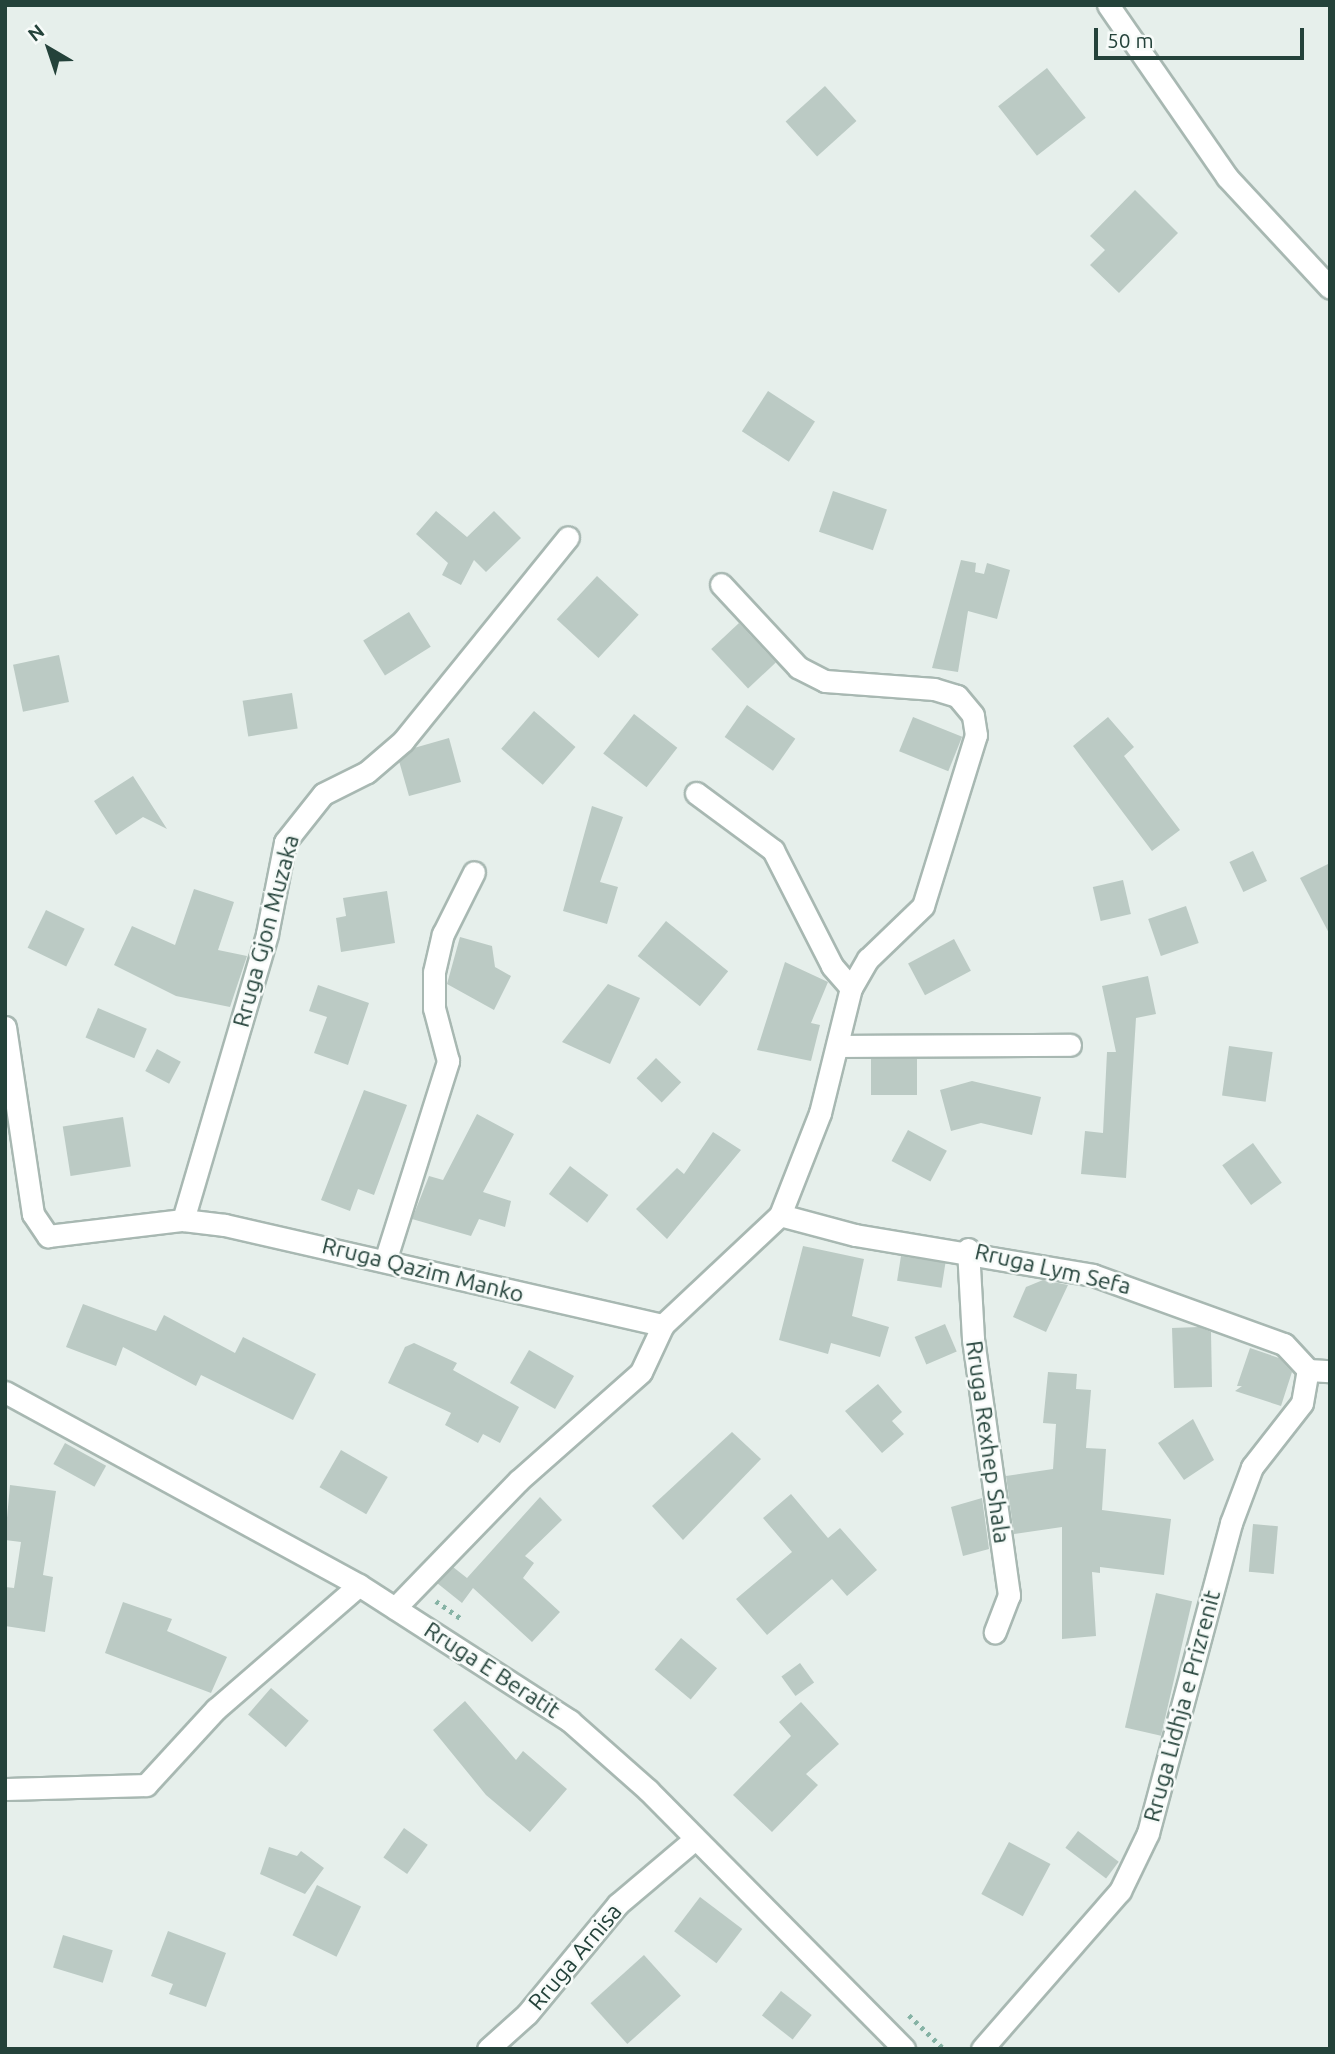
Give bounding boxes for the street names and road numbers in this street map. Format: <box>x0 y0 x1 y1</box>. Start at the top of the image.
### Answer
street label: Rruga Gjon Muzaka <box>227 832 305 1030</box>
street label: Rruga Qazim Manko <box>319 1232 527 1308</box>
street label: Rruga Lym Sefa <box>972 1238 1134 1300</box>
street label: Rruga Rexhep Shala <box>960 1339 1016 1545</box>
street label: Rruga Lidhja e Prizrenit <box>1138 1587 1226 1825</box>
street label: Rruga E Beratit <box>419 1616 565 1724</box>
street label: Rruga Arnisa <box>522 1898 628 2016</box>

